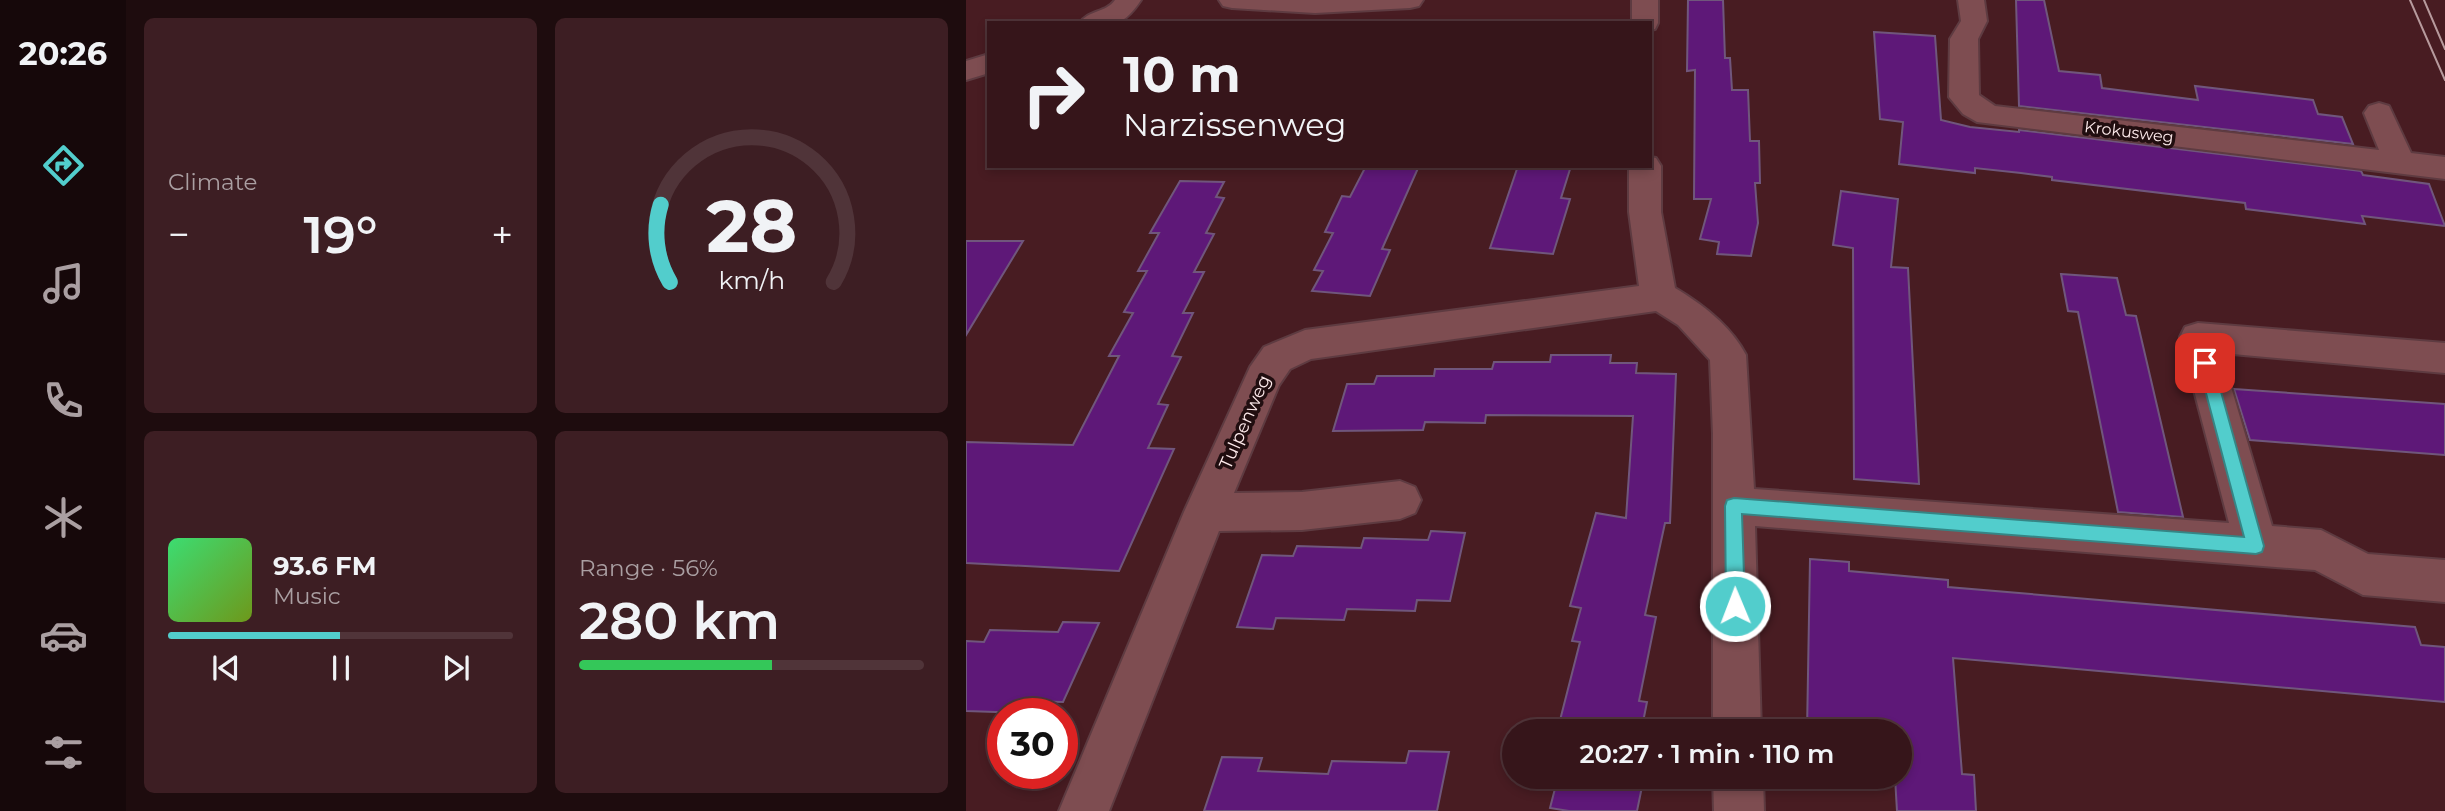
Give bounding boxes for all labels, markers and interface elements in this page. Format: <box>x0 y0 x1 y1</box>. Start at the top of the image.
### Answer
text: 20:26 <box>19 34 107 73</box>
text: 10 m <box>1123 45 1241 104</box>
icon: right <box>1008 49 1099 140</box>
text: Narzissenweg <box>1123 105 1346 144</box>
street label: Krokusweg <box>2083 117 2175 147</box>
icon: directions <box>39 141 88 190</box>
text: Climate <box>168 168 257 196</box>
text: 28 <box>706 182 797 270</box>
text: 19° <box>303 203 378 266</box>
text: − <box>168 211 190 258</box>
text: + <box>491 211 513 258</box>
icon: music <box>39 259 88 308</box>
text: km/h <box>718 264 785 294</box>
pin <box>2175 333 2235 393</box>
icon: arrive <box>2186 344 2224 382</box>
street label: Tulpenweg <box>1214 371 1276 473</box>
icon: phone <box>39 376 88 425</box>
icon: climate <box>39 493 88 542</box>
text: 93.6 FM <box>273 550 377 582</box>
text: Range · 56% <box>579 554 718 582</box>
position arrow <box>1698 569 1772 643</box>
text: Music <box>273 582 341 610</box>
text: 280 km <box>579 589 780 652</box>
icon: car <box>39 611 88 660</box>
icon: previous <box>207 649 245 687</box>
icon: pause <box>322 649 360 687</box>
icon: next <box>437 649 475 687</box>
speed limit sign: 30 <box>987 698 1078 789</box>
icon: filters <box>39 728 88 777</box>
text: 20:27 · 1 min · 110 m <box>1579 738 1835 770</box>

